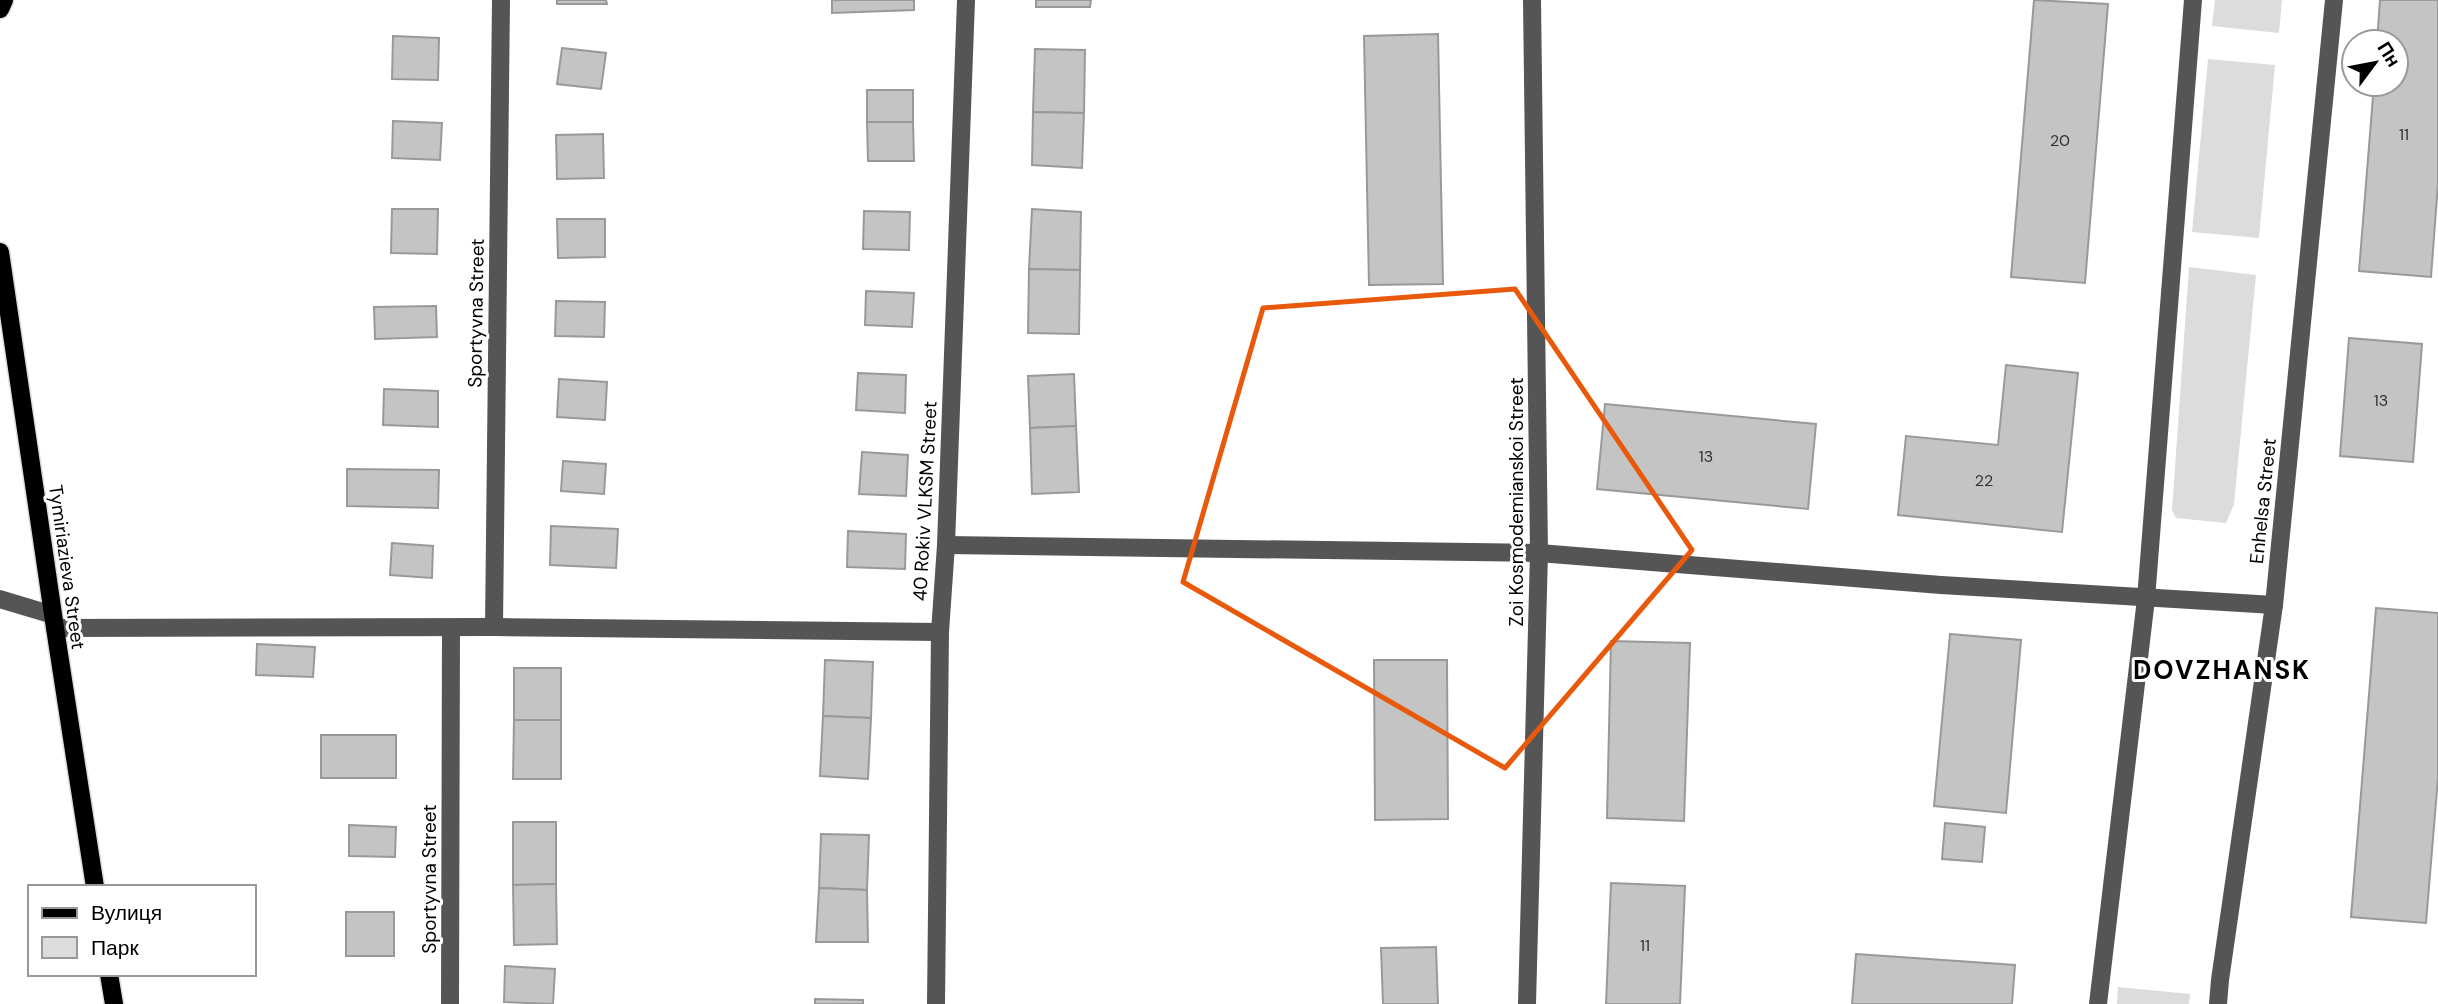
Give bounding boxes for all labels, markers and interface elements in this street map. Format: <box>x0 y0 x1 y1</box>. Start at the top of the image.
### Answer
north arrow <box>2340 28 2410 98</box>
text: Пн <box>2372 37 2406 72</box>
house number: 11 <box>2399 124 2409 145</box>
house number: 20 <box>2050 130 2070 151</box>
street label: Sportyvna Street <box>462 238 490 388</box>
street label: Zoi Kosmodemianskoi Street <box>1504 377 1529 627</box>
house number: 13 <box>2374 390 2388 411</box>
street label: 40 Rokiv VLKSM Street <box>907 400 943 602</box>
street label: Enhelsa Street <box>2244 437 2282 565</box>
house number: 13 <box>1699 446 1713 467</box>
house number: 22 <box>1975 470 1993 491</box>
street label: Tymiriazieva Street <box>43 483 91 651</box>
district label: DOVZHANSK <box>2133 653 2311 687</box>
street label: Sportyvna Street <box>417 804 442 954</box>
legend <box>28 885 256 976</box>
text: Вулиця <box>91 899 162 927</box>
text: Парк <box>91 934 139 962</box>
house number: 11 <box>1640 935 1650 956</box>

